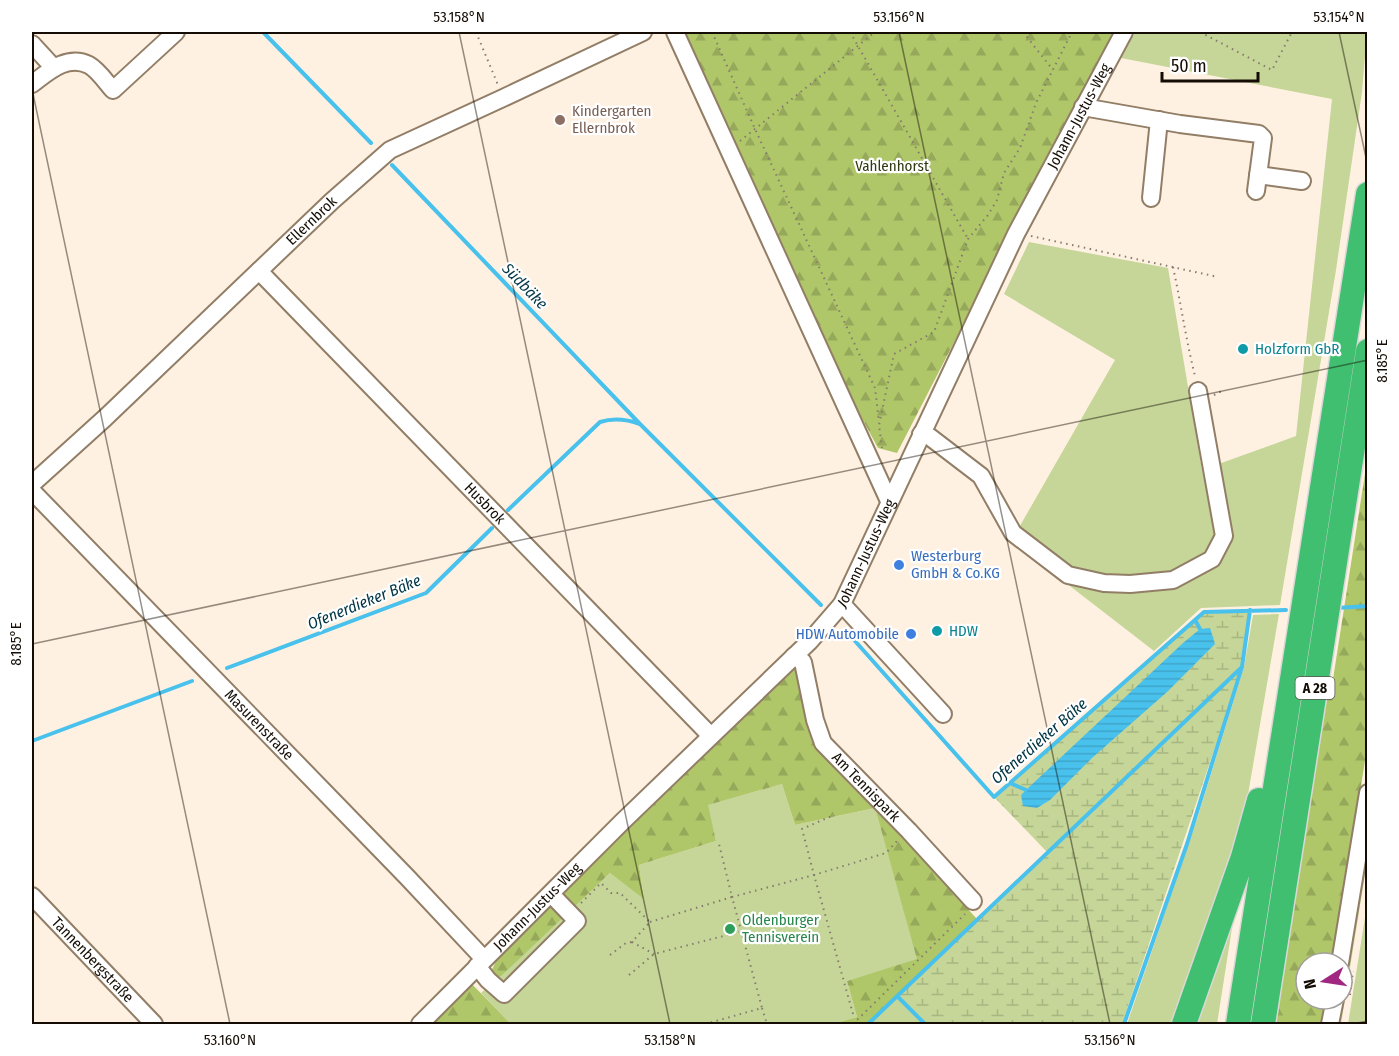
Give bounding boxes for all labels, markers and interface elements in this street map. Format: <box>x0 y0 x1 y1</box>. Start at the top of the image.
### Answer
text: 53.158°N <box>433 8 485 26</box>
text: 53.156°N <box>873 8 925 26</box>
text: 53.154°N <box>1313 8 1365 26</box>
scale bar <box>1162 45 1258 83</box>
text: 50 m <box>1171 55 1207 77</box>
street label: Johann-Justus-Weg <box>1043 60 1115 172</box>
place label: Kindergarten Ellernbrok <box>572 102 651 137</box>
marker: Kindergarten Ellernbrok <box>553 113 567 127</box>
park label: Vahlenhorst <box>855 157 929 175</box>
street label: Ellernbrok <box>282 192 340 249</box>
water label: Südbäke <box>498 258 552 313</box>
text: 8.185°E <box>1373 339 1391 383</box>
place label: Holzform GbR <box>1255 340 1339 358</box>
marker: Holzform GbR <box>1236 342 1250 356</box>
street label: Husbrok <box>461 479 509 528</box>
street label: Johann-Justus-Weg <box>834 496 899 611</box>
place label: Westerburg GmbH & Co.KG <box>911 547 1000 582</box>
marker: Westerburg GmbH & Co.KG <box>892 558 906 572</box>
water label: Ofenerdieker Bäke <box>305 570 424 633</box>
text: 8.185°E <box>7 622 25 666</box>
place label: HDW <box>949 622 978 640</box>
marker: HDW <box>930 624 944 638</box>
place label: HDW Automobile <box>796 625 899 643</box>
marker: HDW Automobile <box>904 627 918 641</box>
road number: A 28 <box>1296 677 1334 699</box>
street label: Masurenstraße <box>221 686 297 764</box>
water label: Ofenerdieker Bäke <box>987 694 1091 788</box>
street label: Am Tennispark <box>828 749 904 826</box>
street label: Johann-Justus-Weg <box>490 859 585 954</box>
place label: Oldenburger Tennisverein <box>742 911 820 946</box>
street label: Tannenbergstraße <box>48 913 138 1006</box>
marker: Oldenburger Tennisverein <box>723 922 737 936</box>
north arrow <box>1294 951 1354 1011</box>
text: N <box>1300 977 1320 991</box>
text: 53.160°N <box>204 1031 256 1049</box>
text: 53.158°N <box>644 1031 696 1049</box>
text: 53.156°N <box>1084 1031 1136 1049</box>

